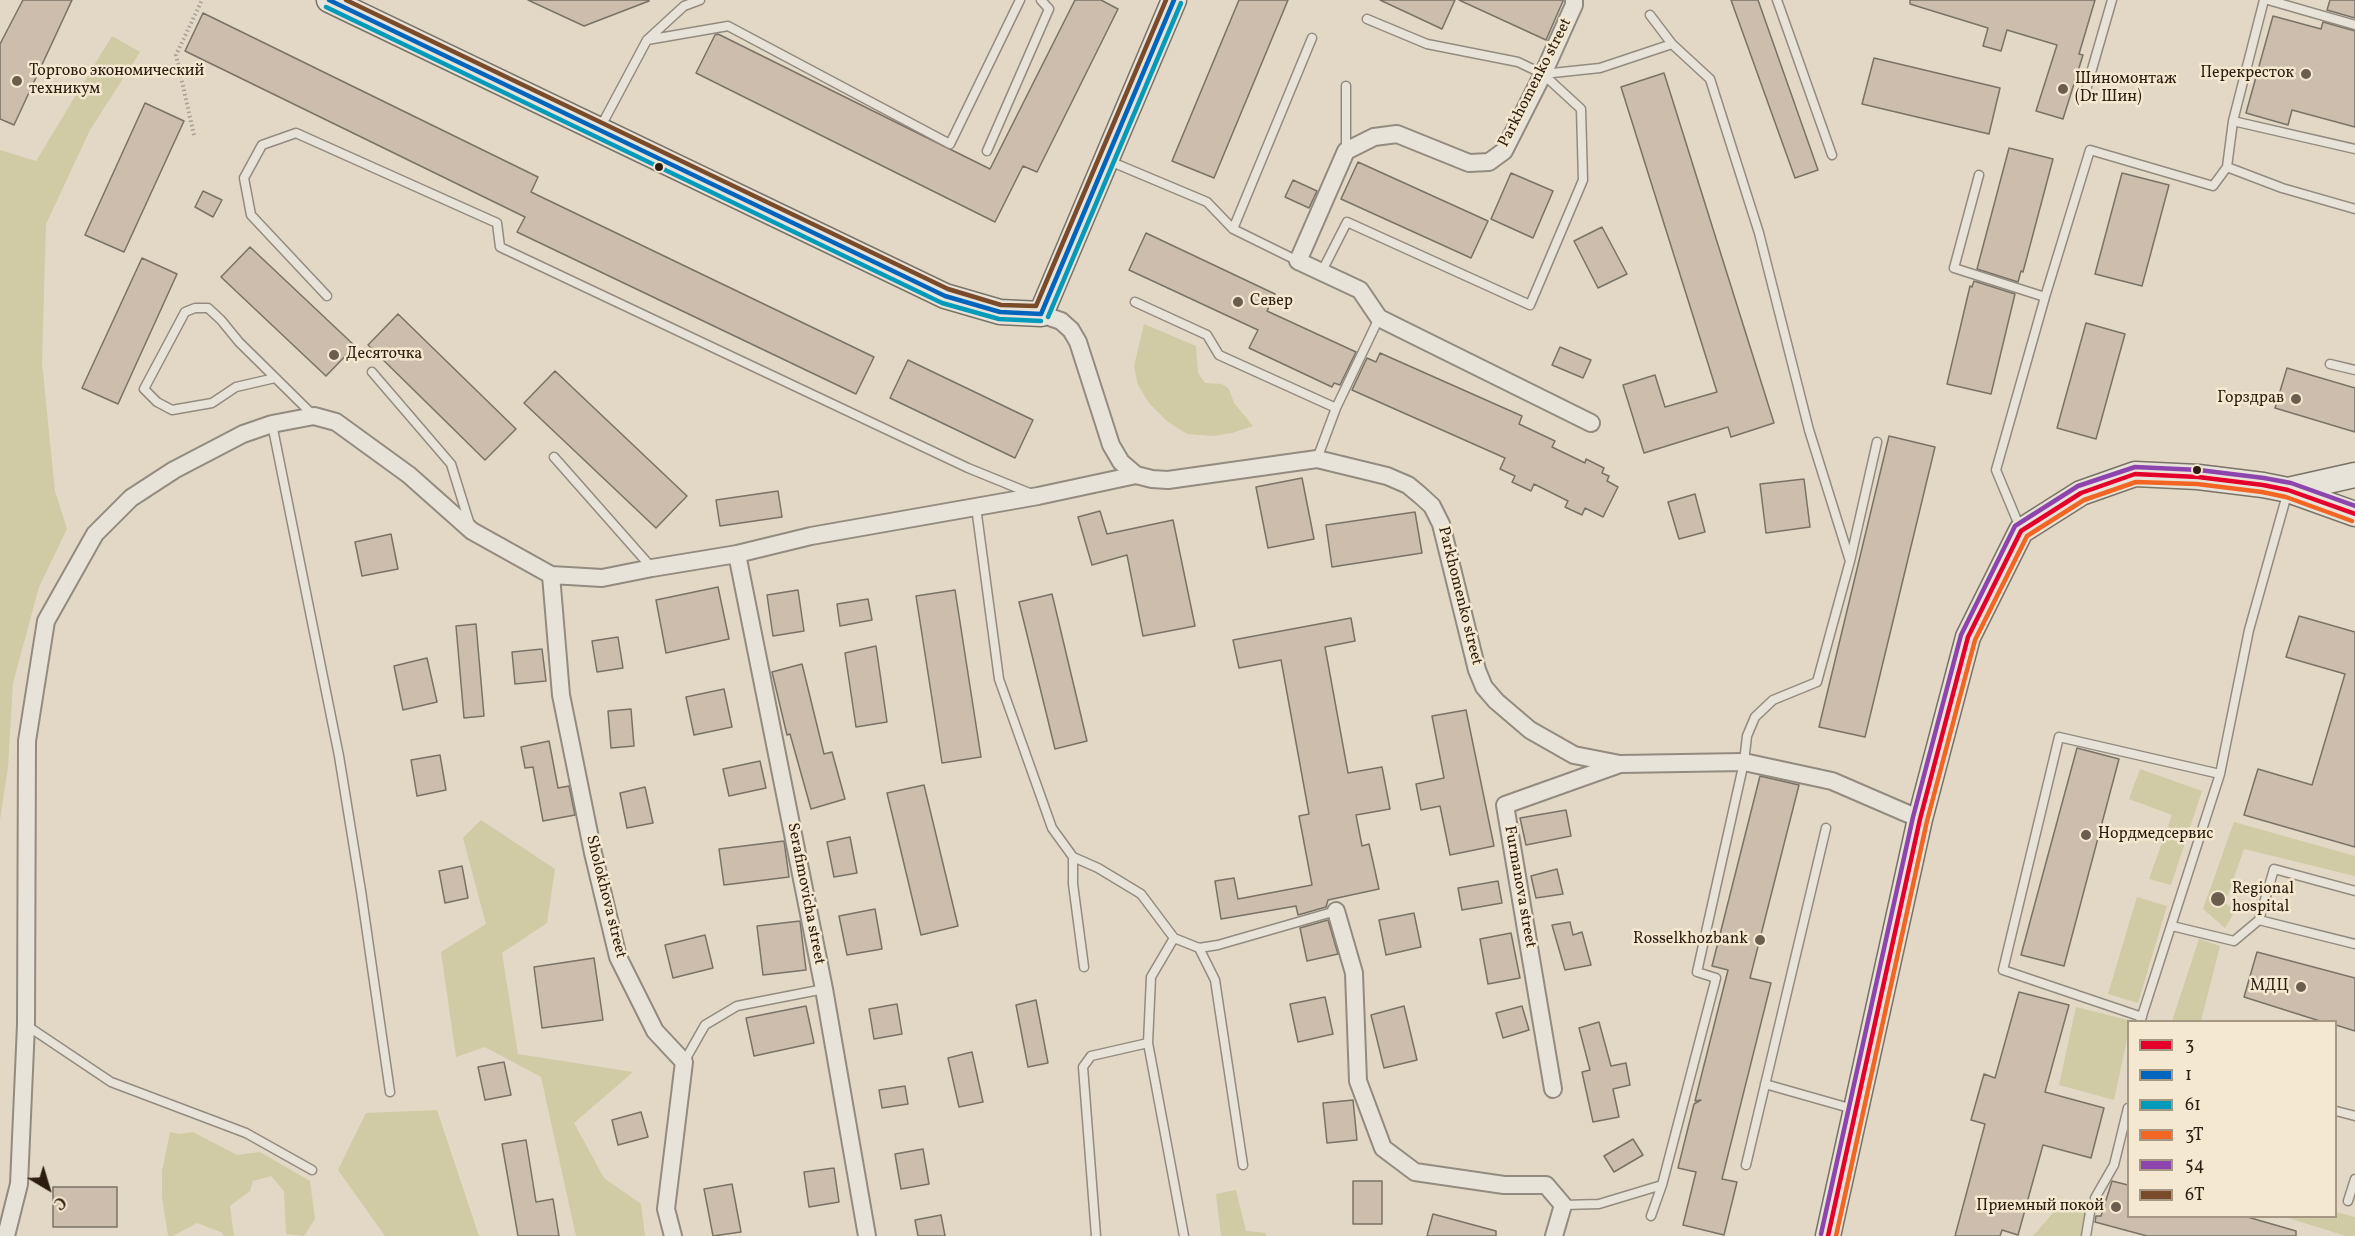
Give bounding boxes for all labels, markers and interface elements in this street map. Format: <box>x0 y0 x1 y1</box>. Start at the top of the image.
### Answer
street label: Parkhomenko street <box>1495 15 1577 151</box>
place label: Торгово экономический техникум <box>29 62 204 100</box>
place label: Перекресток <box>2200 64 2294 84</box>
marker: Перекресток <box>2299 67 2313 81</box>
place label: Шиномонтаж (Dr Шин) <box>2075 70 2177 108</box>
marker: Торгово экономический техникум <box>10 74 24 88</box>
marker: Шиномонтаж (Dr Шин) <box>2056 82 2070 96</box>
unlabelled marker <box>653 161 665 173</box>
place label: Север <box>1250 292 1293 312</box>
marker: Север <box>1231 295 1245 309</box>
place label: Десяточка <box>346 345 422 365</box>
marker: Десяточка <box>327 348 341 362</box>
place label: Горздрав <box>2217 389 2284 409</box>
marker: Горздрав <box>2289 392 2303 406</box>
unlabelled marker <box>2191 464 2203 476</box>
street label: Parkhomenko street <box>1432 525 1486 667</box>
street label: Serafimovicha street <box>782 821 828 967</box>
street label: Furmanova street <box>1499 824 1539 950</box>
place label: Нордмедсервис <box>2098 825 2213 845</box>
marker: Нордмедсервис <box>2079 828 2093 842</box>
street label: Sholokhova street <box>580 834 630 960</box>
place label: Regional hospital <box>2232 880 2294 918</box>
marker: Regional hospital <box>2209 890 2227 908</box>
place label: Rosselkhozbank <box>1633 930 1748 950</box>
marker: Rosselkhozbank <box>1753 933 1767 947</box>
place label: МДЦ <box>2250 977 2289 997</box>
marker: МДЦ <box>2294 980 2308 994</box>
legend <box>2127 1020 2337 1218</box>
text: 3 <box>2185 1033 2194 1058</box>
text: 1 <box>2185 1063 2192 1088</box>
text: 61 <box>2185 1093 2201 1118</box>
text: 3Т <box>2185 1123 2204 1148</box>
text: 54 <box>2185 1153 2204 1178</box>
north arrow <box>18 1158 78 1218</box>
text: 6Т <box>2185 1183 2205 1208</box>
text: С <box>48 1190 70 1214</box>
place label: Приемный покой <box>1976 1197 2104 1217</box>
marker: Приемный покой <box>2109 1200 2123 1214</box>

